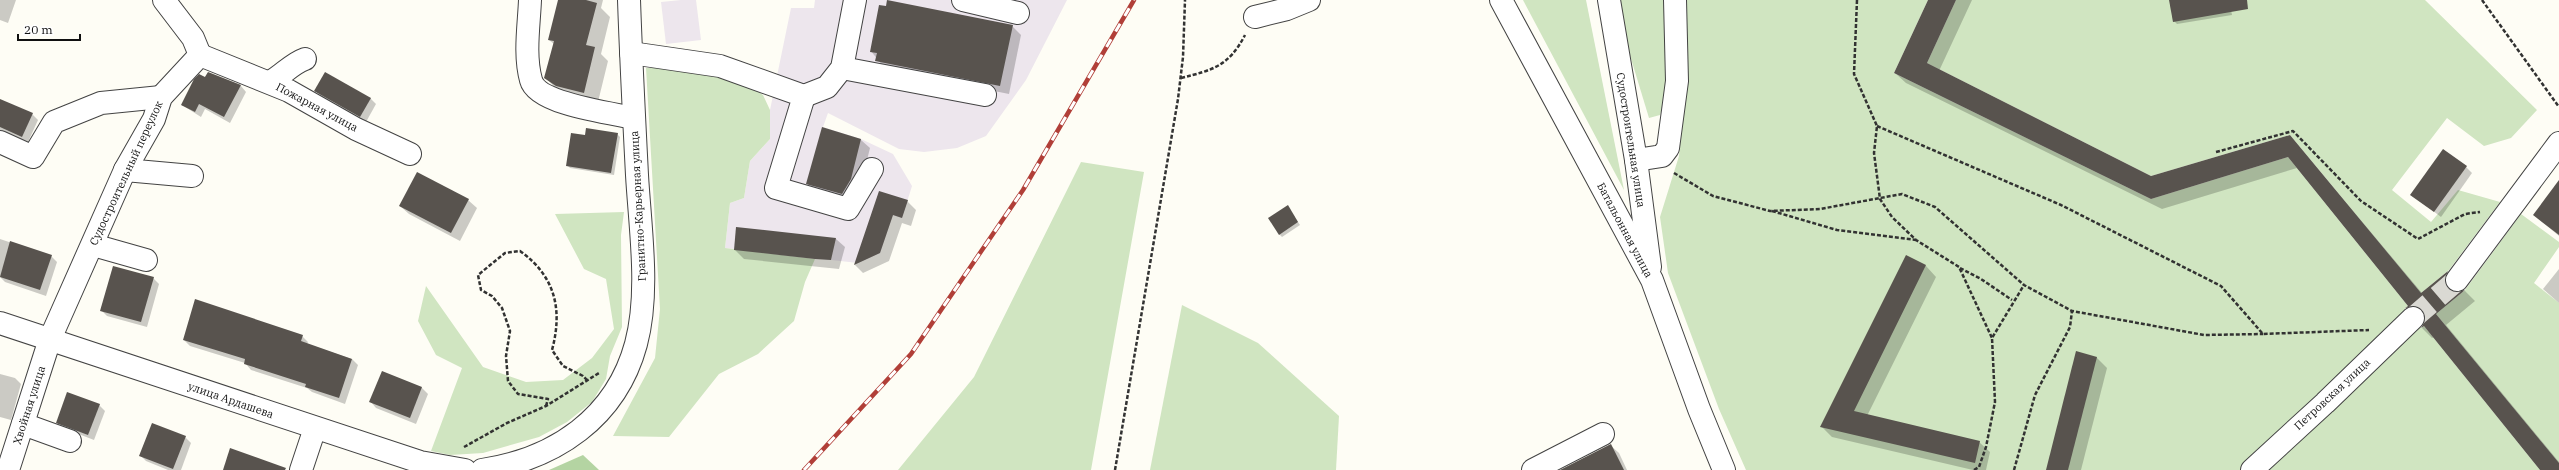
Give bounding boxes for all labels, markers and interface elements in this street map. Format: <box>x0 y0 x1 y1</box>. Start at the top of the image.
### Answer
scale bar <box>18 16 80 42</box>
text: 20 m <box>24 22 53 37</box>
street label: Судостроительная улица <box>1613 72 1649 208</box>
street label: Пожарная улица <box>274 79 360 135</box>
street label: Судостроительный переулок <box>86 98 166 248</box>
street label: Гранитно-Карьерная улица <box>627 130 649 282</box>
street label: Батальонная улица <box>1594 180 1656 280</box>
street label: Петровская улица <box>2291 355 2373 433</box>
street label: Хвойная улица <box>10 364 48 446</box>
street label: улица Ардашева <box>186 379 276 421</box>

